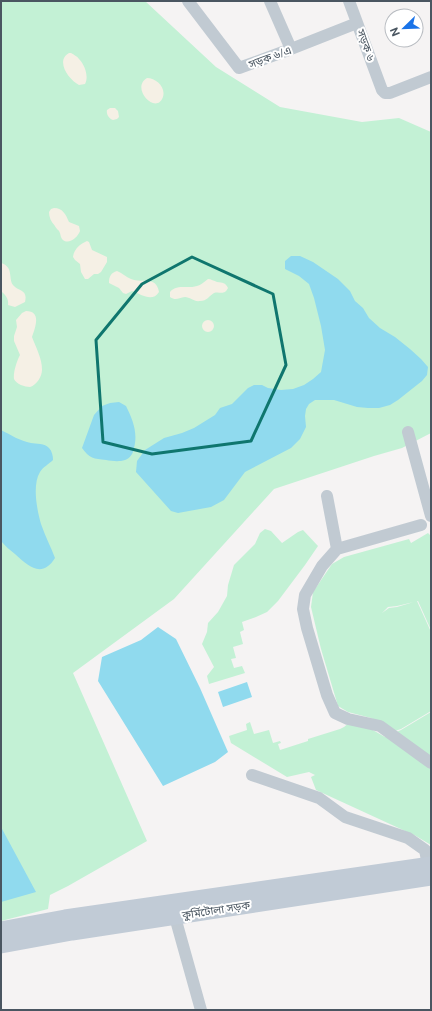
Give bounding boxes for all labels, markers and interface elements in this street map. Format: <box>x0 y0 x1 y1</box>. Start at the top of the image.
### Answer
north arrow <box>384 8 424 48</box>
text: N <box>388 26 402 38</box>
street label: সড়ক ৬ <box>354 27 377 63</box>
street label: সড়ক ৬/এ <box>246 44 293 71</box>
street label: কুর্মিটোলা সড়ক <box>180 898 251 922</box>

